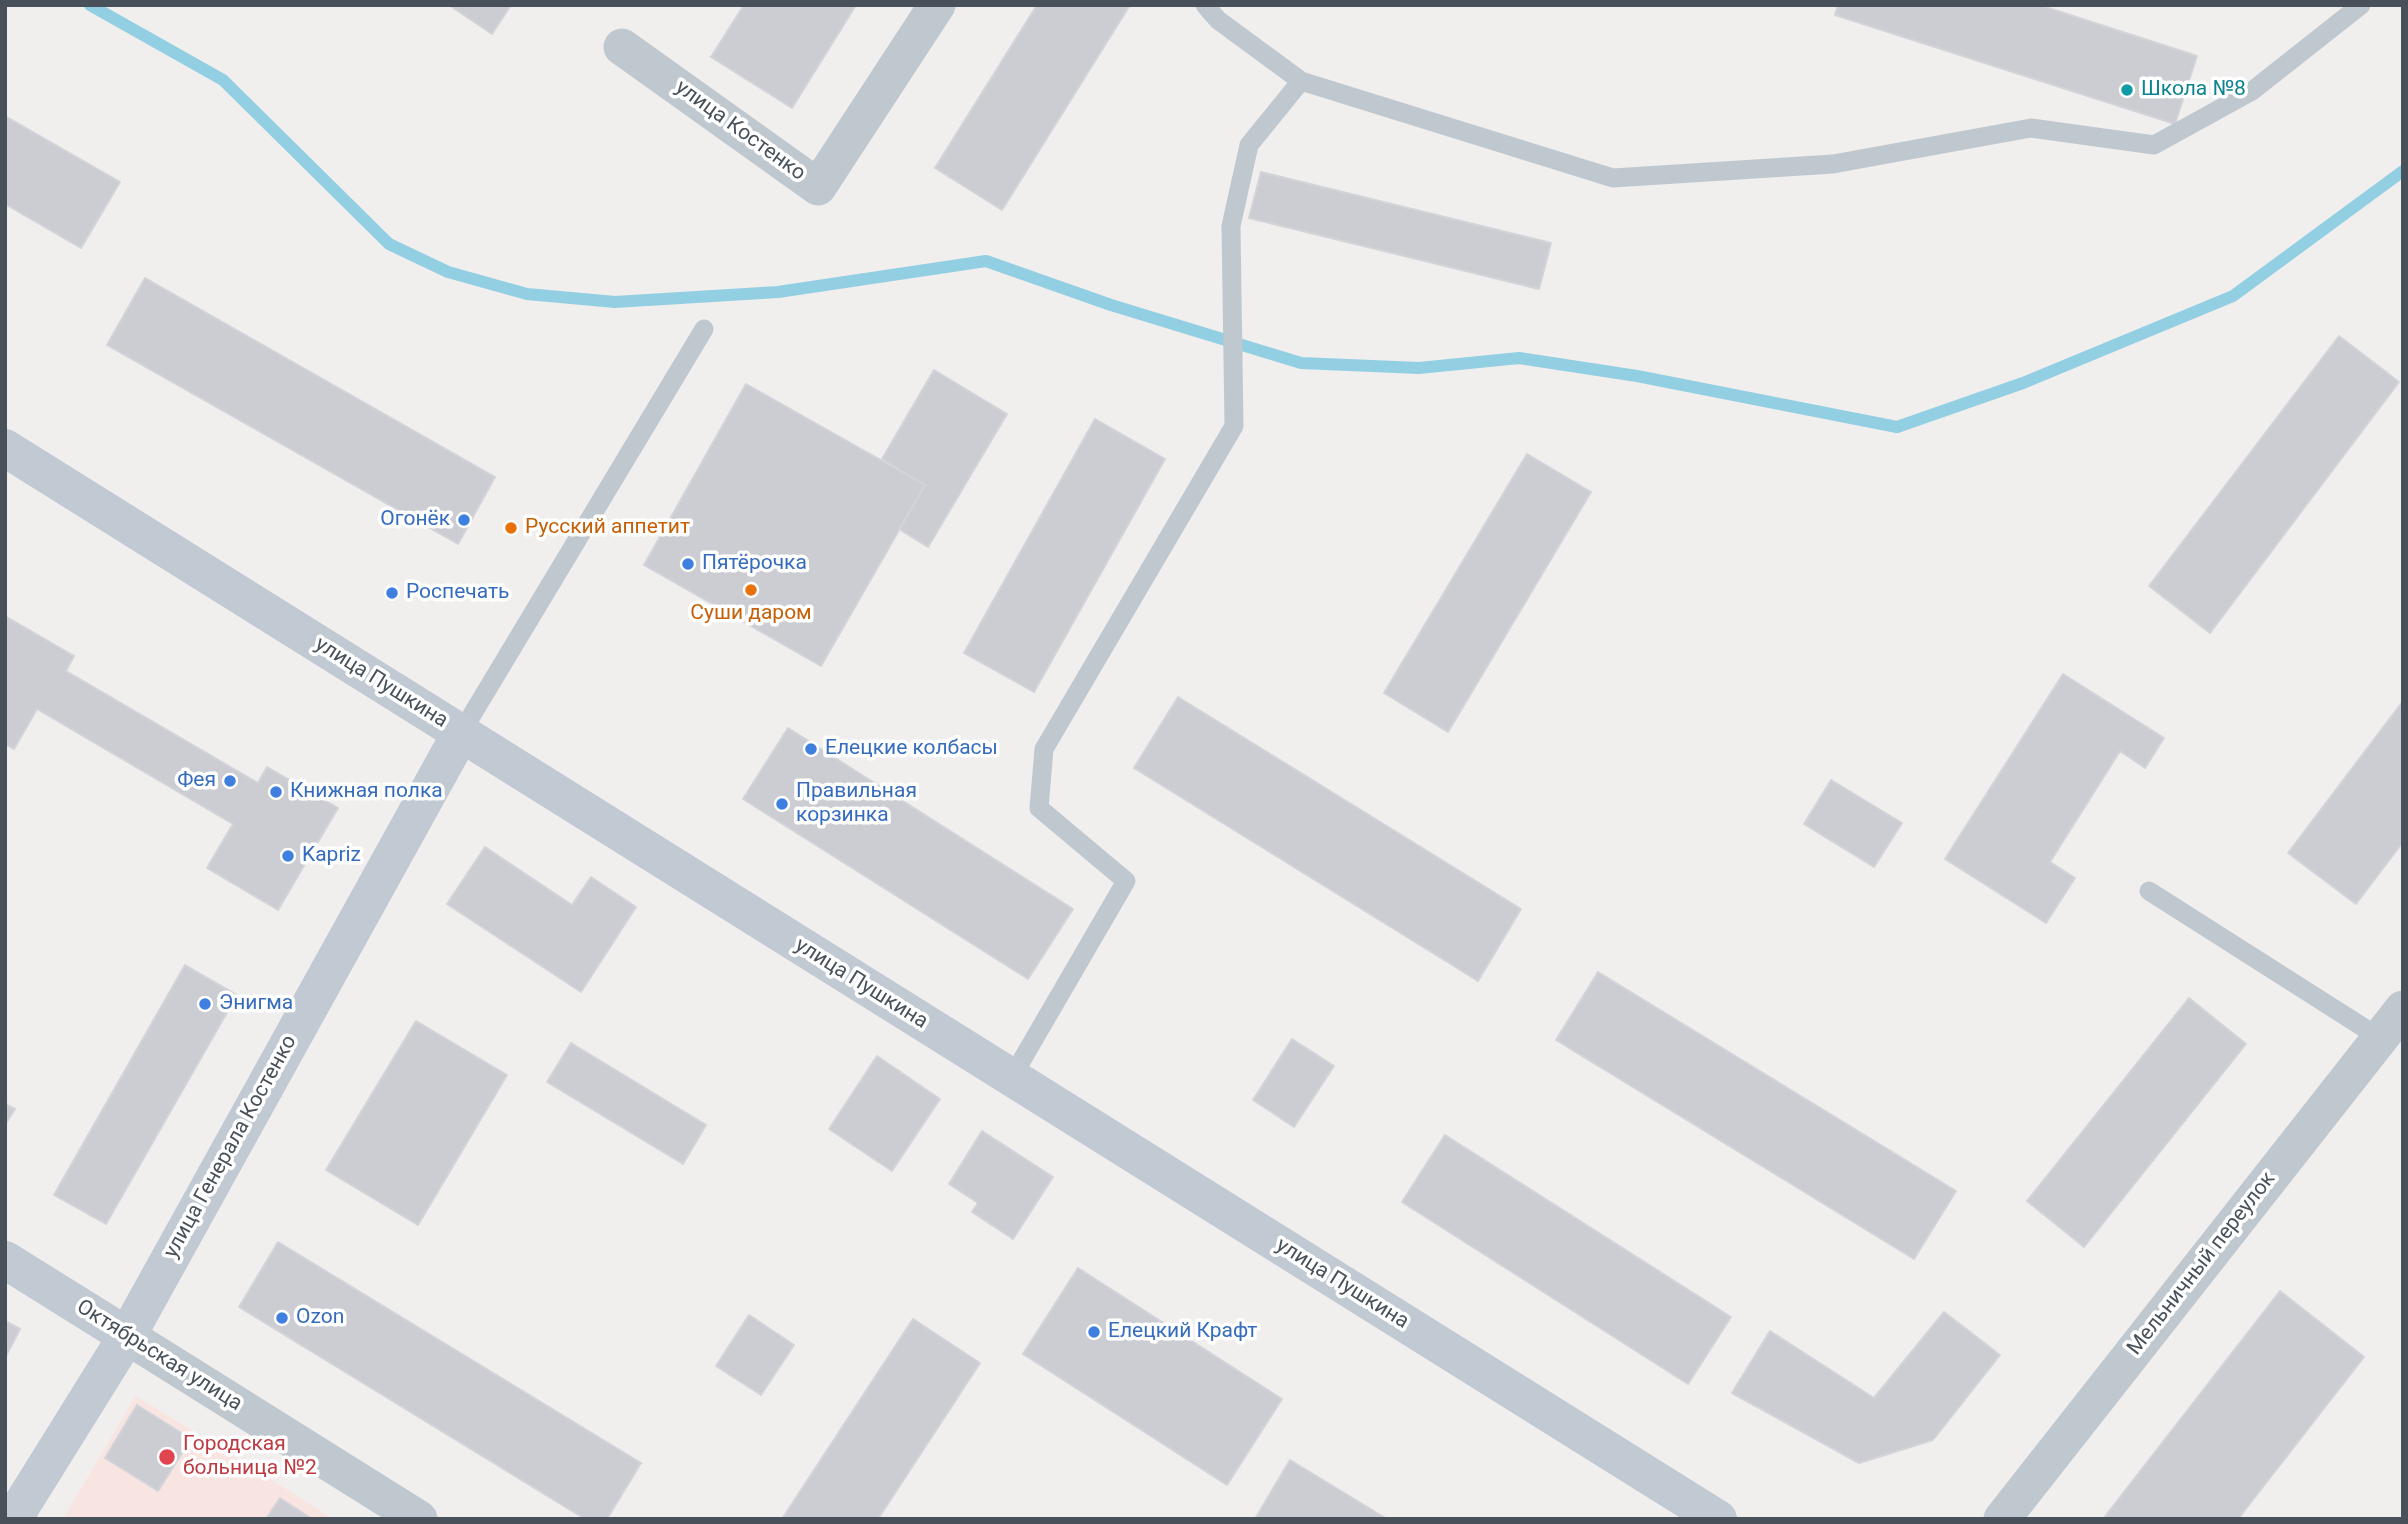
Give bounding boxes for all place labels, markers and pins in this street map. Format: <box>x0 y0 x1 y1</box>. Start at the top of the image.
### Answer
place label: Школа №8 <box>2141 77 2246 103</box>
marker: Школа №8 <box>2119 82 2135 98</box>
place label: Огонёк <box>380 507 450 533</box>
marker: Огонёк <box>456 512 472 528</box>
place label: Русский аппетит <box>525 515 690 541</box>
marker: Русский аппетит <box>503 520 519 536</box>
place label: Пятёрочка <box>702 551 807 577</box>
marker: Пятёрочка <box>680 556 696 572</box>
place label: Роспечать <box>406 580 510 606</box>
marker: Суши даром <box>743 582 759 598</box>
marker: Роспечать <box>384 585 400 601</box>
place label: Суши даром <box>690 601 812 627</box>
place label: Елецкие колбасы <box>825 736 998 762</box>
marker: Елецкие колбасы <box>803 741 819 757</box>
place label: Фея <box>177 768 216 794</box>
marker: Фея <box>222 773 238 789</box>
place label: Книжная полка <box>290 779 443 805</box>
place label: Правильная корзинка <box>796 779 917 829</box>
marker: Книжная полка <box>268 784 284 800</box>
marker: Правильная корзинка <box>774 796 790 812</box>
place label: Kapriz <box>302 843 361 869</box>
marker: Kapriz <box>280 848 296 864</box>
place label: Энигма <box>219 991 293 1017</box>
marker: Энигма <box>197 996 213 1012</box>
place label: Ozon <box>296 1305 344 1331</box>
marker: Ozon <box>274 1310 290 1326</box>
place label: Елецкий Крафт <box>1108 1319 1257 1345</box>
marker: Елецкий Крафт <box>1086 1324 1102 1340</box>
place label: Городская больница №2 <box>183 1432 317 1482</box>
marker: Городская больница №2 <box>157 1447 177 1467</box>

